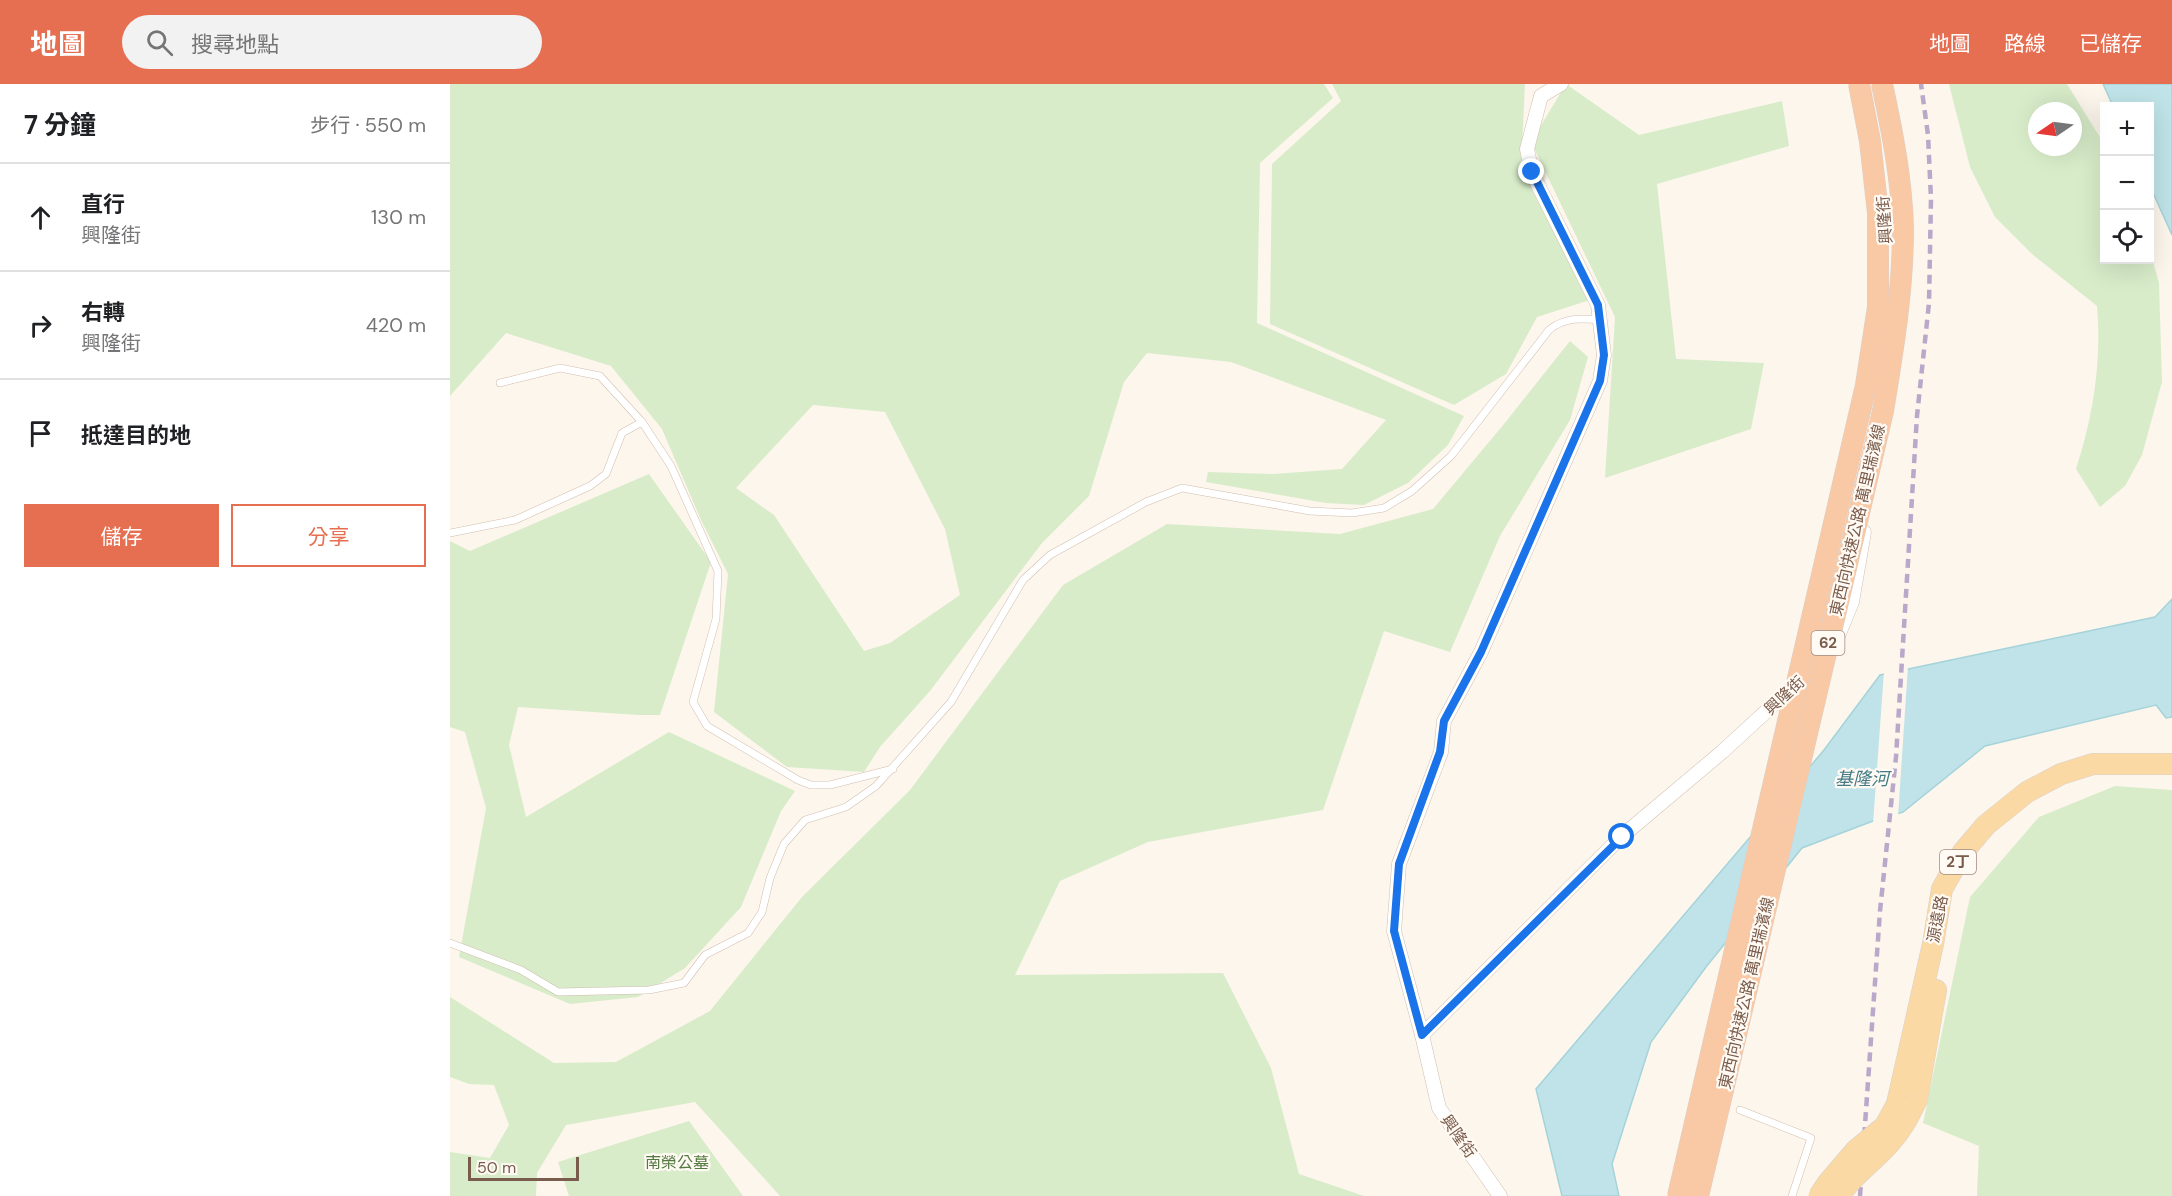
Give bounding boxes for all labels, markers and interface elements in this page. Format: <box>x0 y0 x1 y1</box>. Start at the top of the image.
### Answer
search box <box>122 15 542 69</box>
text: 地圖 <box>30 26 86 63</box>
icon: search <box>143 26 176 59</box>
text: 搜尋地點 <box>191 30 279 59</box>
text: 地圖 <box>1929 30 1971 58</box>
text: 路線 <box>2004 30 2046 58</box>
text: 已儲存 <box>2079 30 2142 58</box>
north arrow <box>2028 102 2082 156</box>
map controls <box>2100 102 2154 264</box>
button: + <box>2100 102 2154 156</box>
text: 7 分鐘 <box>24 108 96 142</box>
text: 步行 · 550 m <box>310 112 426 138</box>
button: − <box>2100 156 2154 210</box>
route end <box>1518 158 1544 184</box>
text: 直行 <box>81 190 125 219</box>
street label: 興隆街 <box>1872 195 1897 245</box>
icon: ahead <box>24 201 57 234</box>
text: 130 m <box>371 204 426 230</box>
button: locate <box>2100 210 2154 264</box>
text: 興隆街 <box>81 222 141 248</box>
text: 右轉 <box>81 298 125 327</box>
icon: right <box>24 309 57 342</box>
text: 420 m <box>366 312 426 338</box>
text: 興隆街 <box>81 330 141 356</box>
icon: arrive <box>24 417 57 450</box>
text: 抵達目的地 <box>81 421 191 450</box>
street label: 東西向快速公路 萬里瑞濱線 <box>1825 422 1890 618</box>
button: 儲存 <box>24 504 219 567</box>
button: 分享 <box>231 504 426 567</box>
road number: 62 <box>1812 631 1844 655</box>
street label: 興隆街 <box>1760 671 1809 719</box>
water label: 基隆河 <box>1835 767 1892 791</box>
route start <box>1608 823 1634 849</box>
road number: 2丁 <box>1940 850 1976 874</box>
street label: 源遠路 <box>1923 894 1952 945</box>
street label: 東西向快速公路 萬里瑞濱線 <box>1714 895 1779 1091</box>
street label: 興隆街 <box>1436 1111 1481 1162</box>
park label: 南榮公墓 <box>645 1152 709 1173</box>
scale bar <box>468 1154 579 1182</box>
text: 50 m <box>477 1157 516 1178</box>

